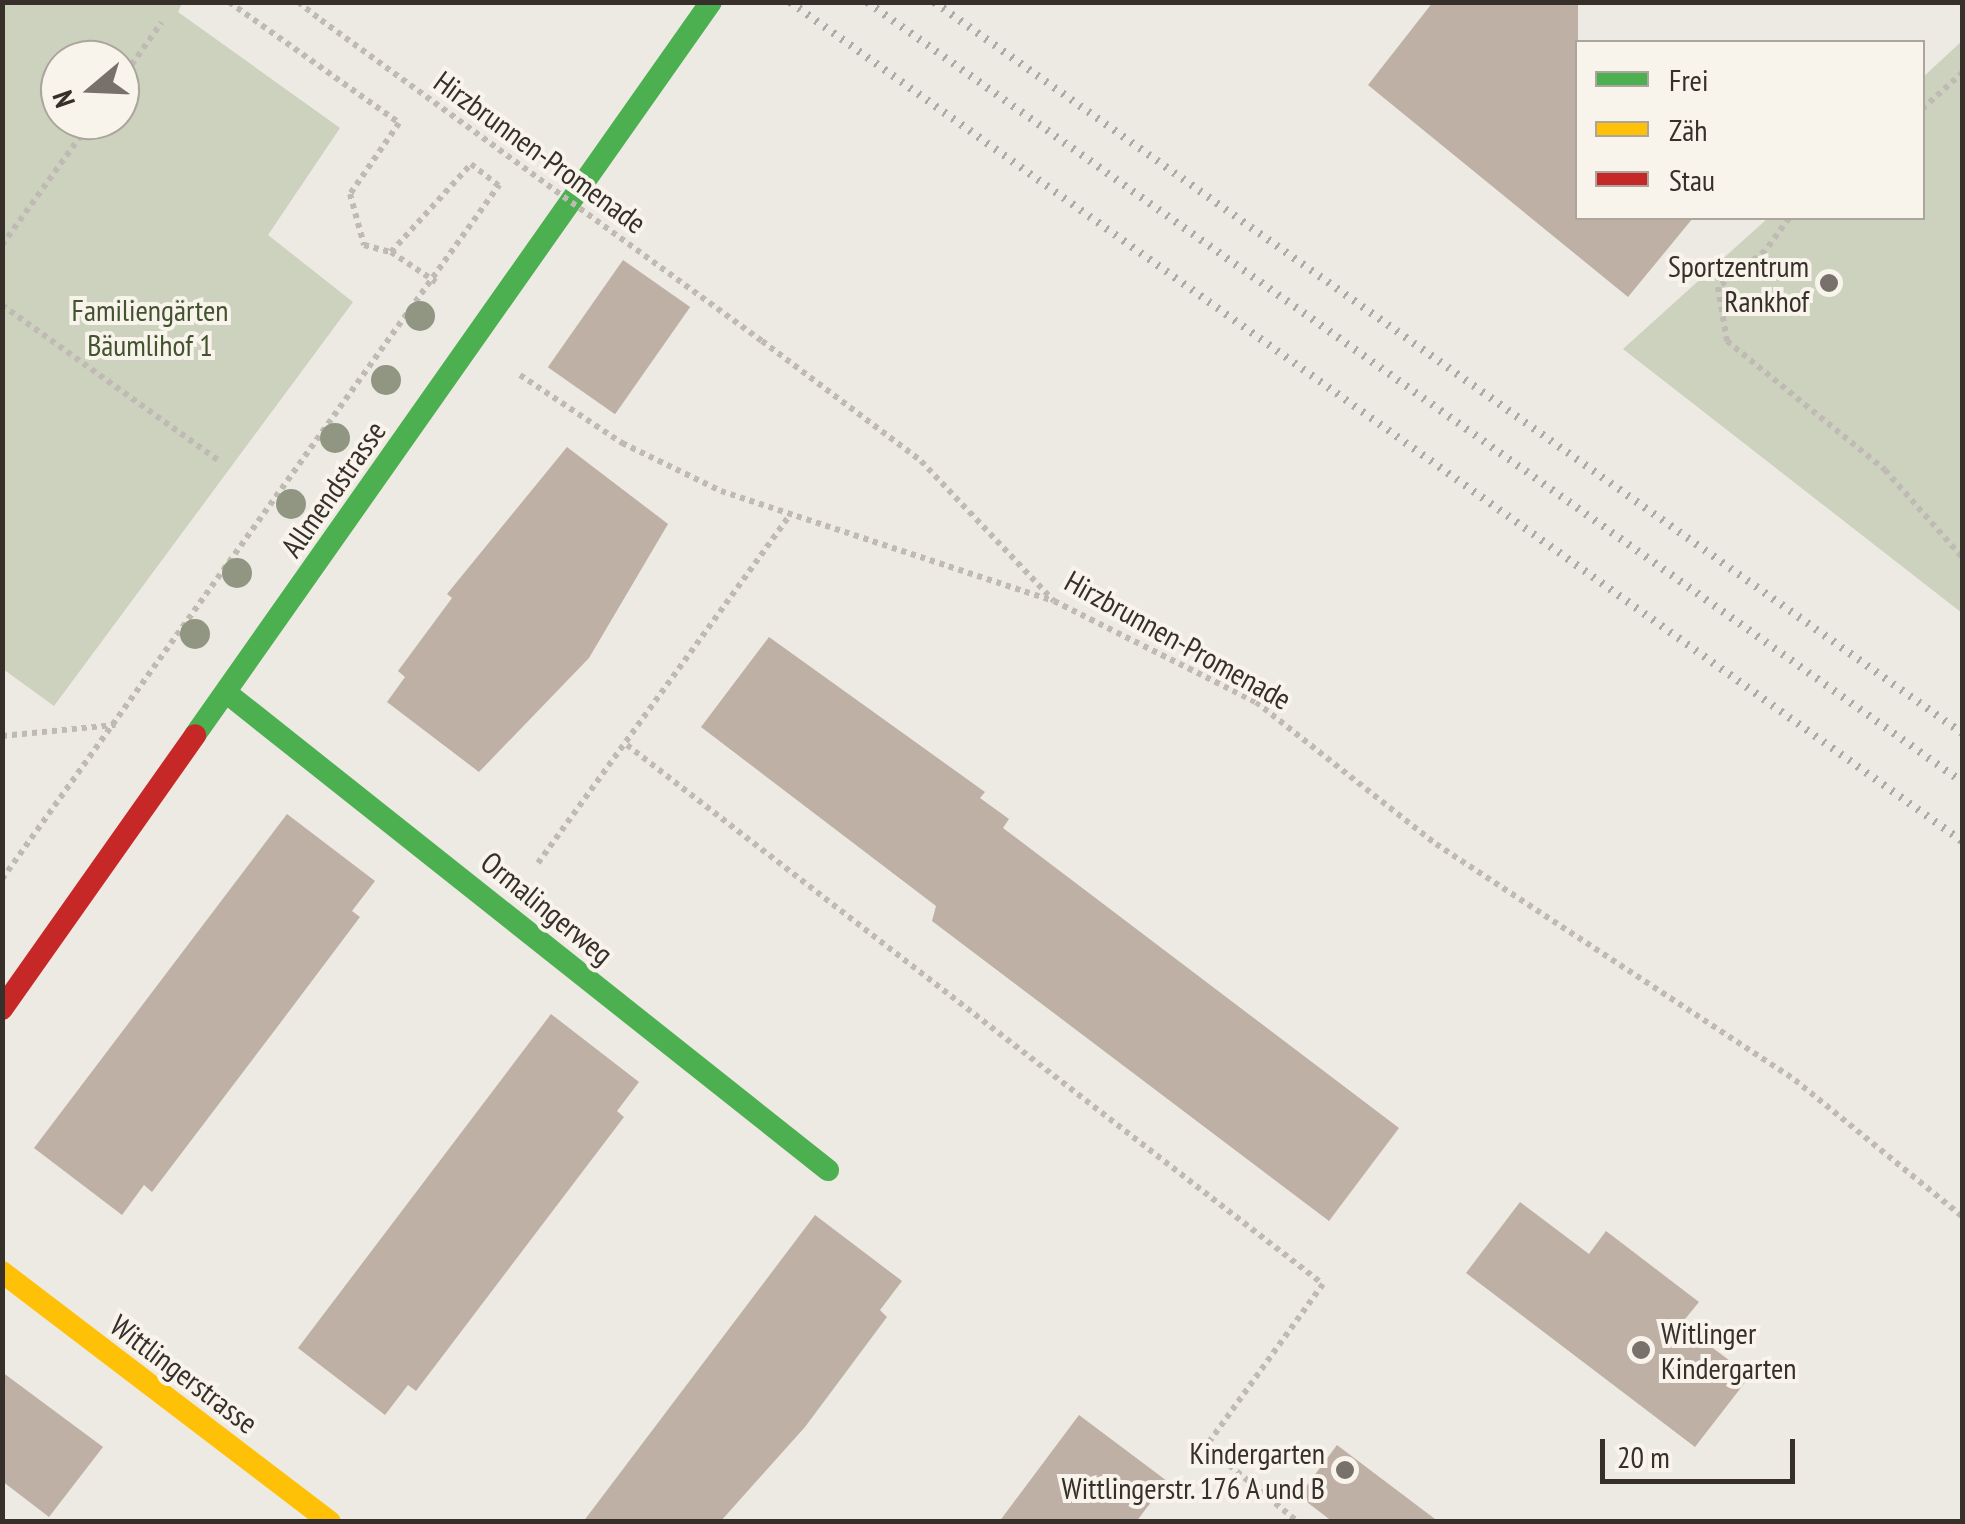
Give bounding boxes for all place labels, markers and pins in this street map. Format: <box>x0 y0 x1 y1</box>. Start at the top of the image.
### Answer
place label: Sportzentrum Rankhof <box>1668 248 1809 318</box>
marker: Sportzentrum Rankhof <box>1818 272 1840 294</box>
place label: Witlinger Kindergarten <box>1661 1315 1797 1386</box>
marker: Witlinger Kindergarten <box>1630 1339 1652 1361</box>
place label: Kindergarten Wittlingerstr. 176 A und B <box>1058 1435 1325 1506</box>
marker: Kindergarten Wittlingerstr. 176 A und B <box>1334 1459 1356 1481</box>

